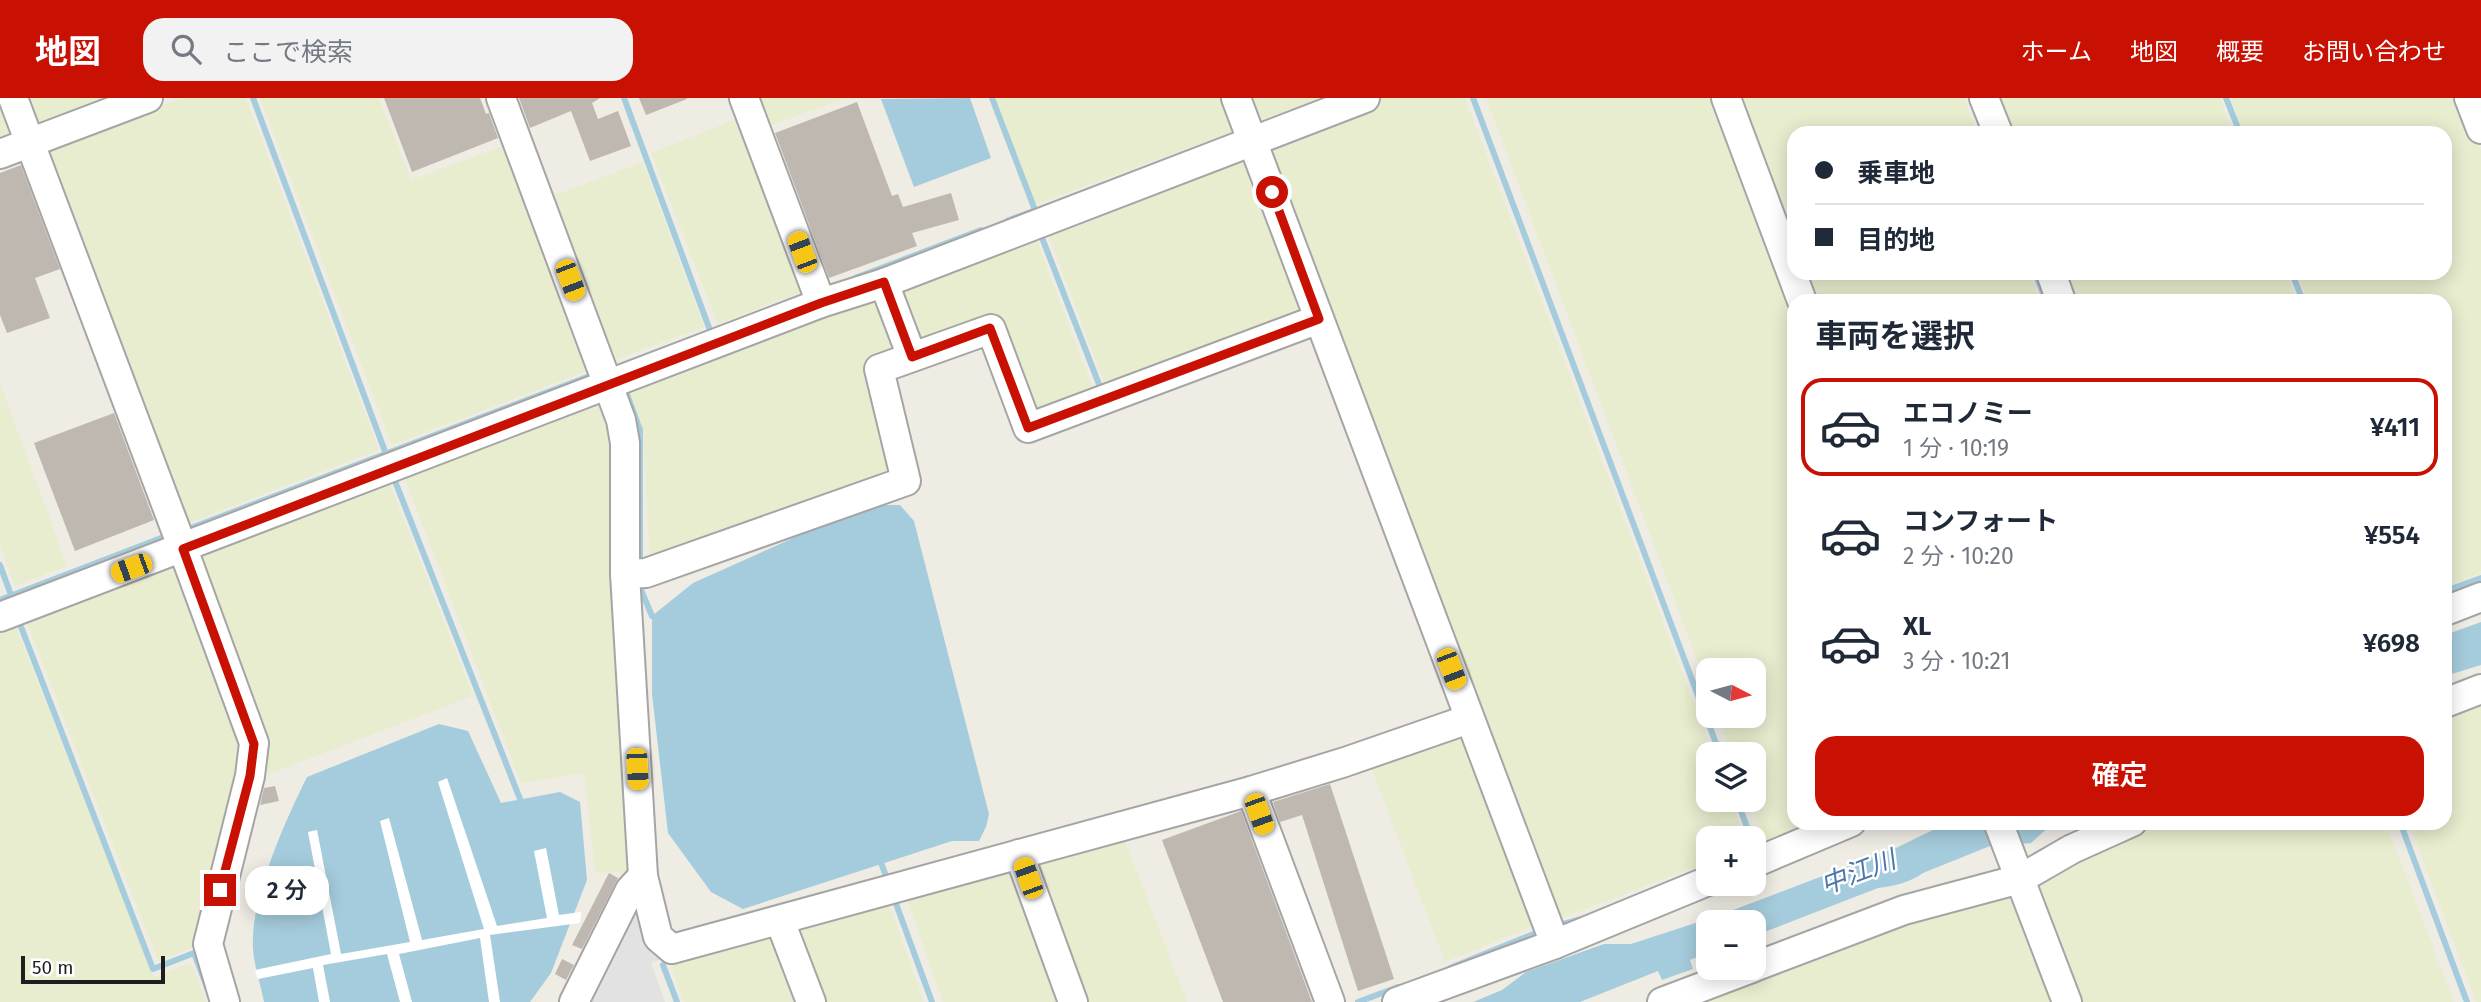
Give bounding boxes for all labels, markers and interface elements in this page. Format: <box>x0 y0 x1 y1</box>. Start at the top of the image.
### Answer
search box <box>143 18 633 81</box>
icon: search <box>167 30 205 68</box>
text: 地図 <box>35 32 101 72</box>
text: ここで検索 <box>223 37 353 68</box>
text: ホーム <box>2021 38 2092 66</box>
text: 地図 <box>2130 38 2178 66</box>
text: 概要 <box>2216 38 2264 66</box>
text: お問い合わせ <box>2302 38 2446 66</box>
text: 乗車地 <box>1857 158 1935 189</box>
route start <box>1256 176 1288 208</box>
text: 目的地 <box>1857 225 1935 256</box>
car <box>785 229 820 275</box>
car <box>553 257 588 303</box>
text: 車両を選択 <box>1815 317 1975 355</box>
icon: car <box>1819 396 1882 459</box>
text: エコノミー <box>1903 398 2033 429</box>
text: ¥411 <box>2370 412 2420 443</box>
text: 1 分 · 10:19 <box>1903 434 2009 462</box>
icon: car <box>1819 504 1882 567</box>
text: コンフォート <box>1903 506 2058 537</box>
text: ¥554 <box>2364 520 2420 551</box>
text: 2 分 · 10:20 <box>1903 542 2014 570</box>
car <box>108 551 155 585</box>
text: XL <box>1903 611 1931 642</box>
icon: car <box>1819 612 1882 675</box>
text: ¥698 <box>2363 628 2420 659</box>
car <box>1434 646 1469 692</box>
text: 3 分 · 10:21 <box>1903 647 2010 675</box>
north arrow <box>1696 658 1766 728</box>
map controls <box>1696 658 1766 980</box>
button: 確定 <box>1815 736 2424 816</box>
button: layers <box>1696 742 1766 812</box>
car <box>626 747 649 791</box>
car <box>1242 791 1277 837</box>
button: + <box>1696 826 1766 896</box>
water label: 中江川 <box>1816 843 1903 901</box>
car <box>1011 855 1046 901</box>
callout: 2 分 <box>244 866 328 914</box>
route end <box>204 874 236 906</box>
text: 2 分 <box>267 876 307 904</box>
button: − <box>1696 910 1766 980</box>
scale bar <box>21 953 164 985</box>
text: 50 m <box>32 956 73 979</box>

